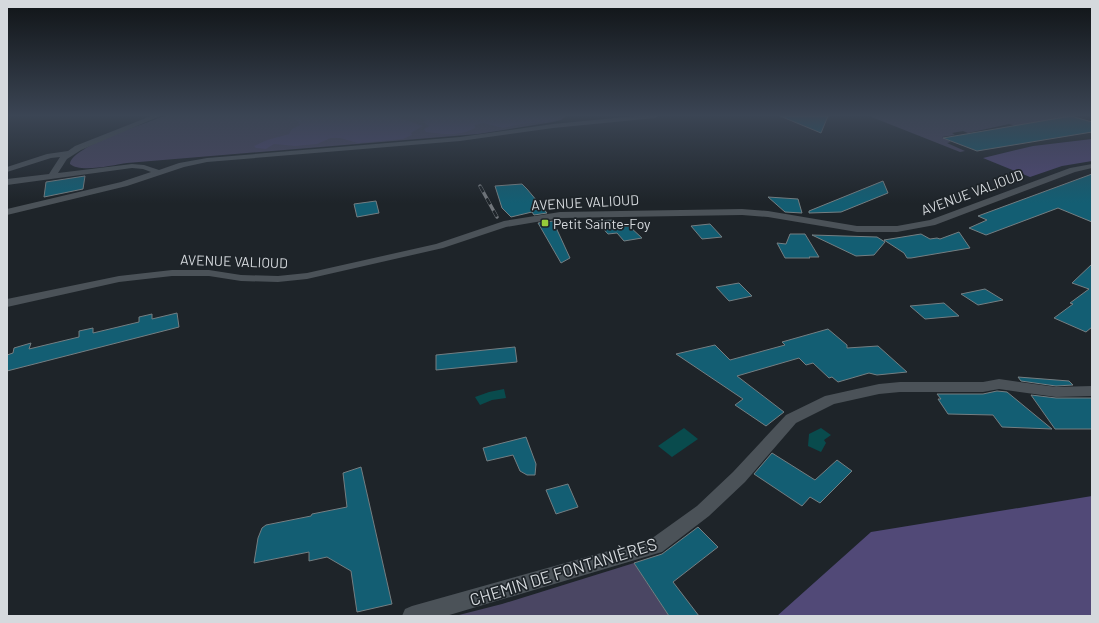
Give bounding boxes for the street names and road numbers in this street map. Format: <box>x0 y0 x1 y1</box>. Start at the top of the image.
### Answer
street label: AVENUE VALIOUD <box>919 166 1025 218</box>
street label: AVENUE VALIOUD <box>531 191 639 213</box>
street label: AVENUE VALIOUD <box>180 251 288 271</box>
street label: CHEMIN DE FONTANIÈRES <box>467 533 659 609</box>

